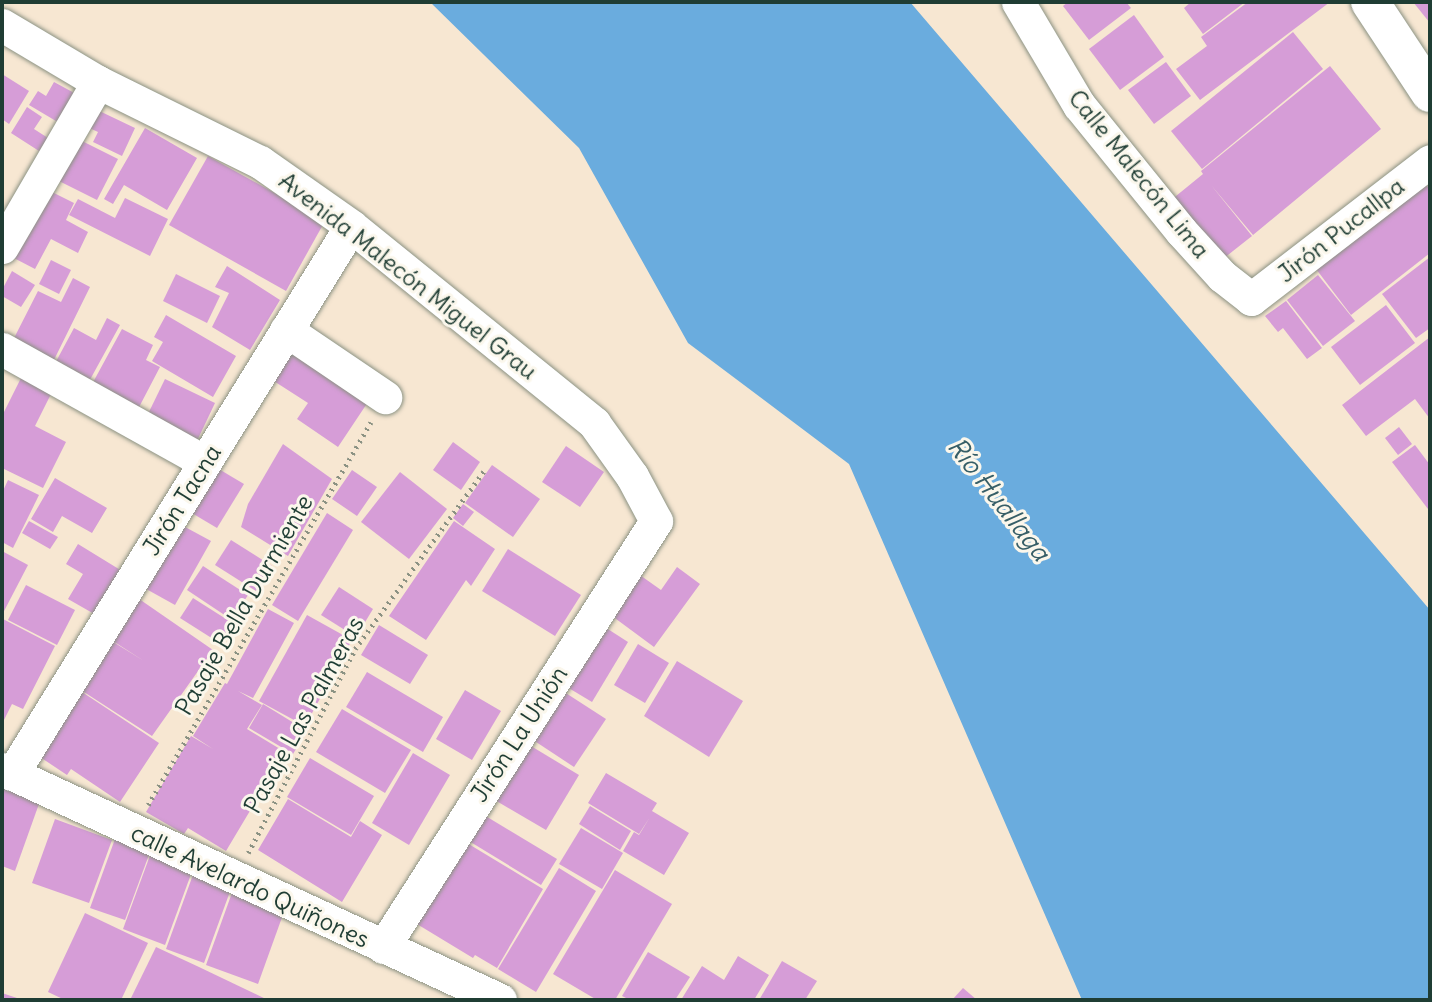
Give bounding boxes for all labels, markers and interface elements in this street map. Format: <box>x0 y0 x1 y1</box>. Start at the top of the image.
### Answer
street label: Calle Malecón Lima <box>1062 84 1216 264</box>
street label: Avenida Malecón Miguel Grau <box>273 166 543 386</box>
street label: Jirón Pucallpa <box>1272 172 1410 288</box>
water label: Río Huallaga <box>941 431 1057 567</box>
street label: Jirón Tacna <box>137 439 227 561</box>
street label: Pasaje Bella Durmiente <box>169 490 319 720</box>
street label: Pasaje Las Palmeras <box>238 612 370 818</box>
street label: Jirón La Unión <box>465 661 573 807</box>
street label: calle Avelardo Quiñones <box>126 818 374 954</box>

